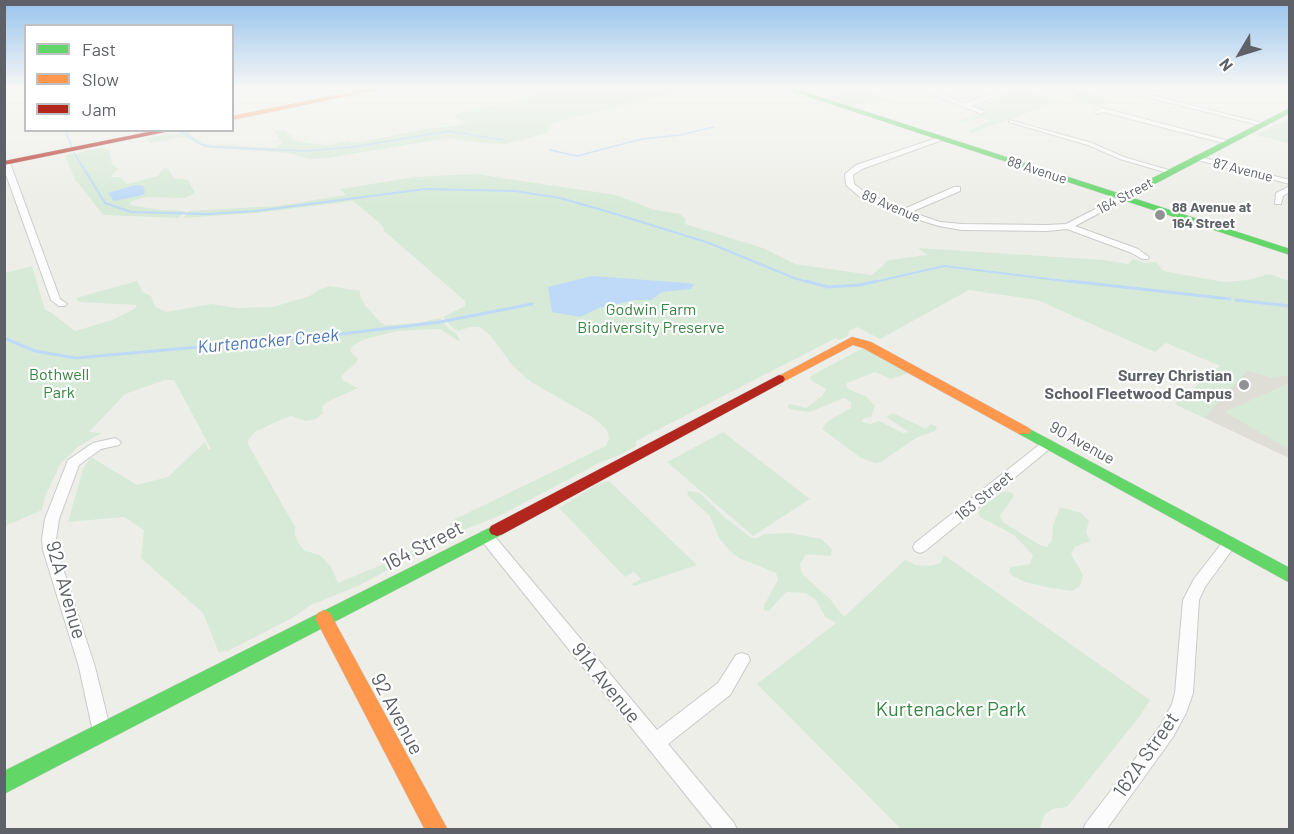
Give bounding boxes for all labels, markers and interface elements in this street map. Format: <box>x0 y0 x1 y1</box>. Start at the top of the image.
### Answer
legend <box>24 24 234 132</box>
north arrow <box>1210 24 1270 84</box>
text: Fast <box>82 38 116 60</box>
text: N <box>1215 55 1236 75</box>
text: Slow <box>82 68 119 90</box>
text: Jam <box>82 98 116 120</box>
street label: 88 Avenue <box>1005 152 1069 188</box>
street label: 87 Avenue <box>1211 154 1275 186</box>
street label: 164 Street <box>1094 174 1156 218</box>
street label: 89 Avenue <box>859 186 923 226</box>
place label: 88 Avenue at 164 Street <box>1172 199 1251 232</box>
marker: 88 Avenue at 164 Street <box>1153 208 1167 222</box>
park label: Godwin Farm Biodiversity Preserve <box>577 300 725 338</box>
water label: Kurtenacker Creek <box>196 324 340 358</box>
park label: Bothwell Park <box>29 365 89 403</box>
place label: Surrey Christian School Fleetwood Campus <box>1045 366 1232 404</box>
marker: Surrey Christian School Fleetwood Campus <box>1237 378 1251 392</box>
street label: 90 Avenue <box>1046 417 1118 469</box>
street label: 163 Street <box>951 467 1017 525</box>
street label: 164 Street <box>379 516 467 576</box>
street label: 92A Avenue <box>41 538 91 642</box>
street label: 91A Avenue <box>566 638 646 728</box>
street label: 92 Avenue <box>366 669 428 759</box>
park label: Kurtenacker Park <box>876 697 1026 721</box>
street label: 162A Street <box>1108 708 1184 802</box>

